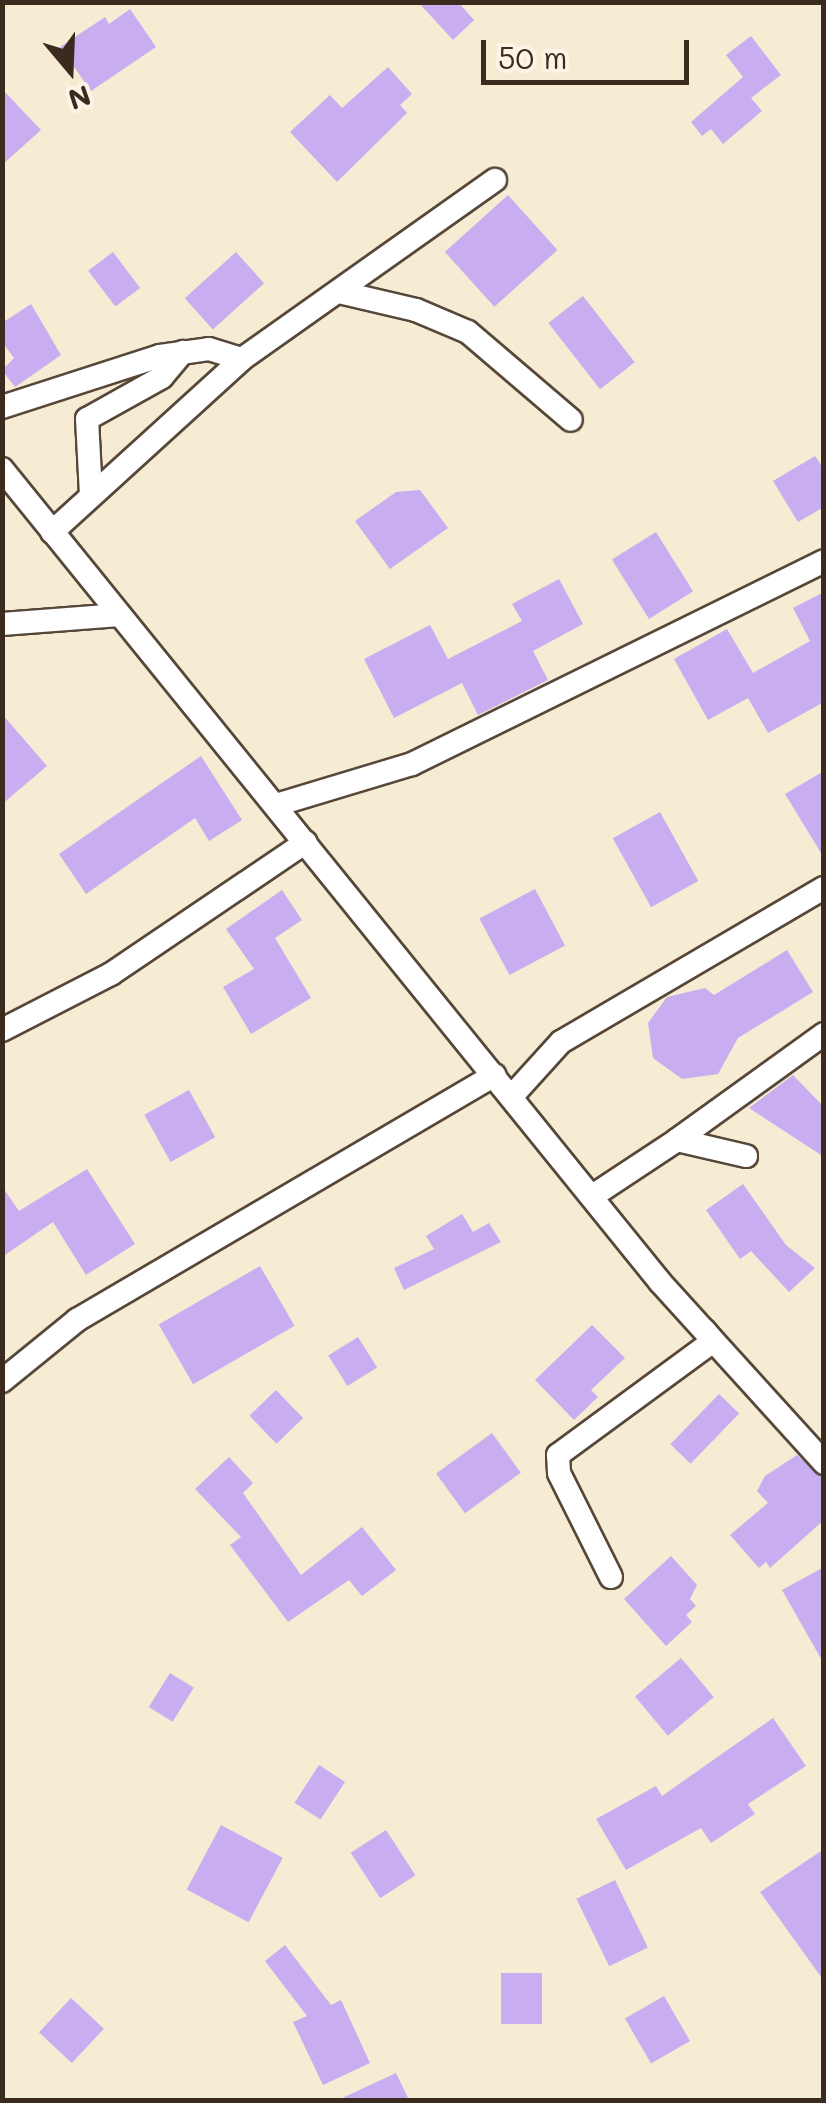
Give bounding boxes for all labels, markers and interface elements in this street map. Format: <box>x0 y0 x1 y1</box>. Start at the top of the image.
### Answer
north arrow <box>20 20 120 120</box>
scale bar <box>486 20 694 82</box>
text: 50 m <box>498 37 568 77</box>
text: N <box>64 78 96 119</box>

